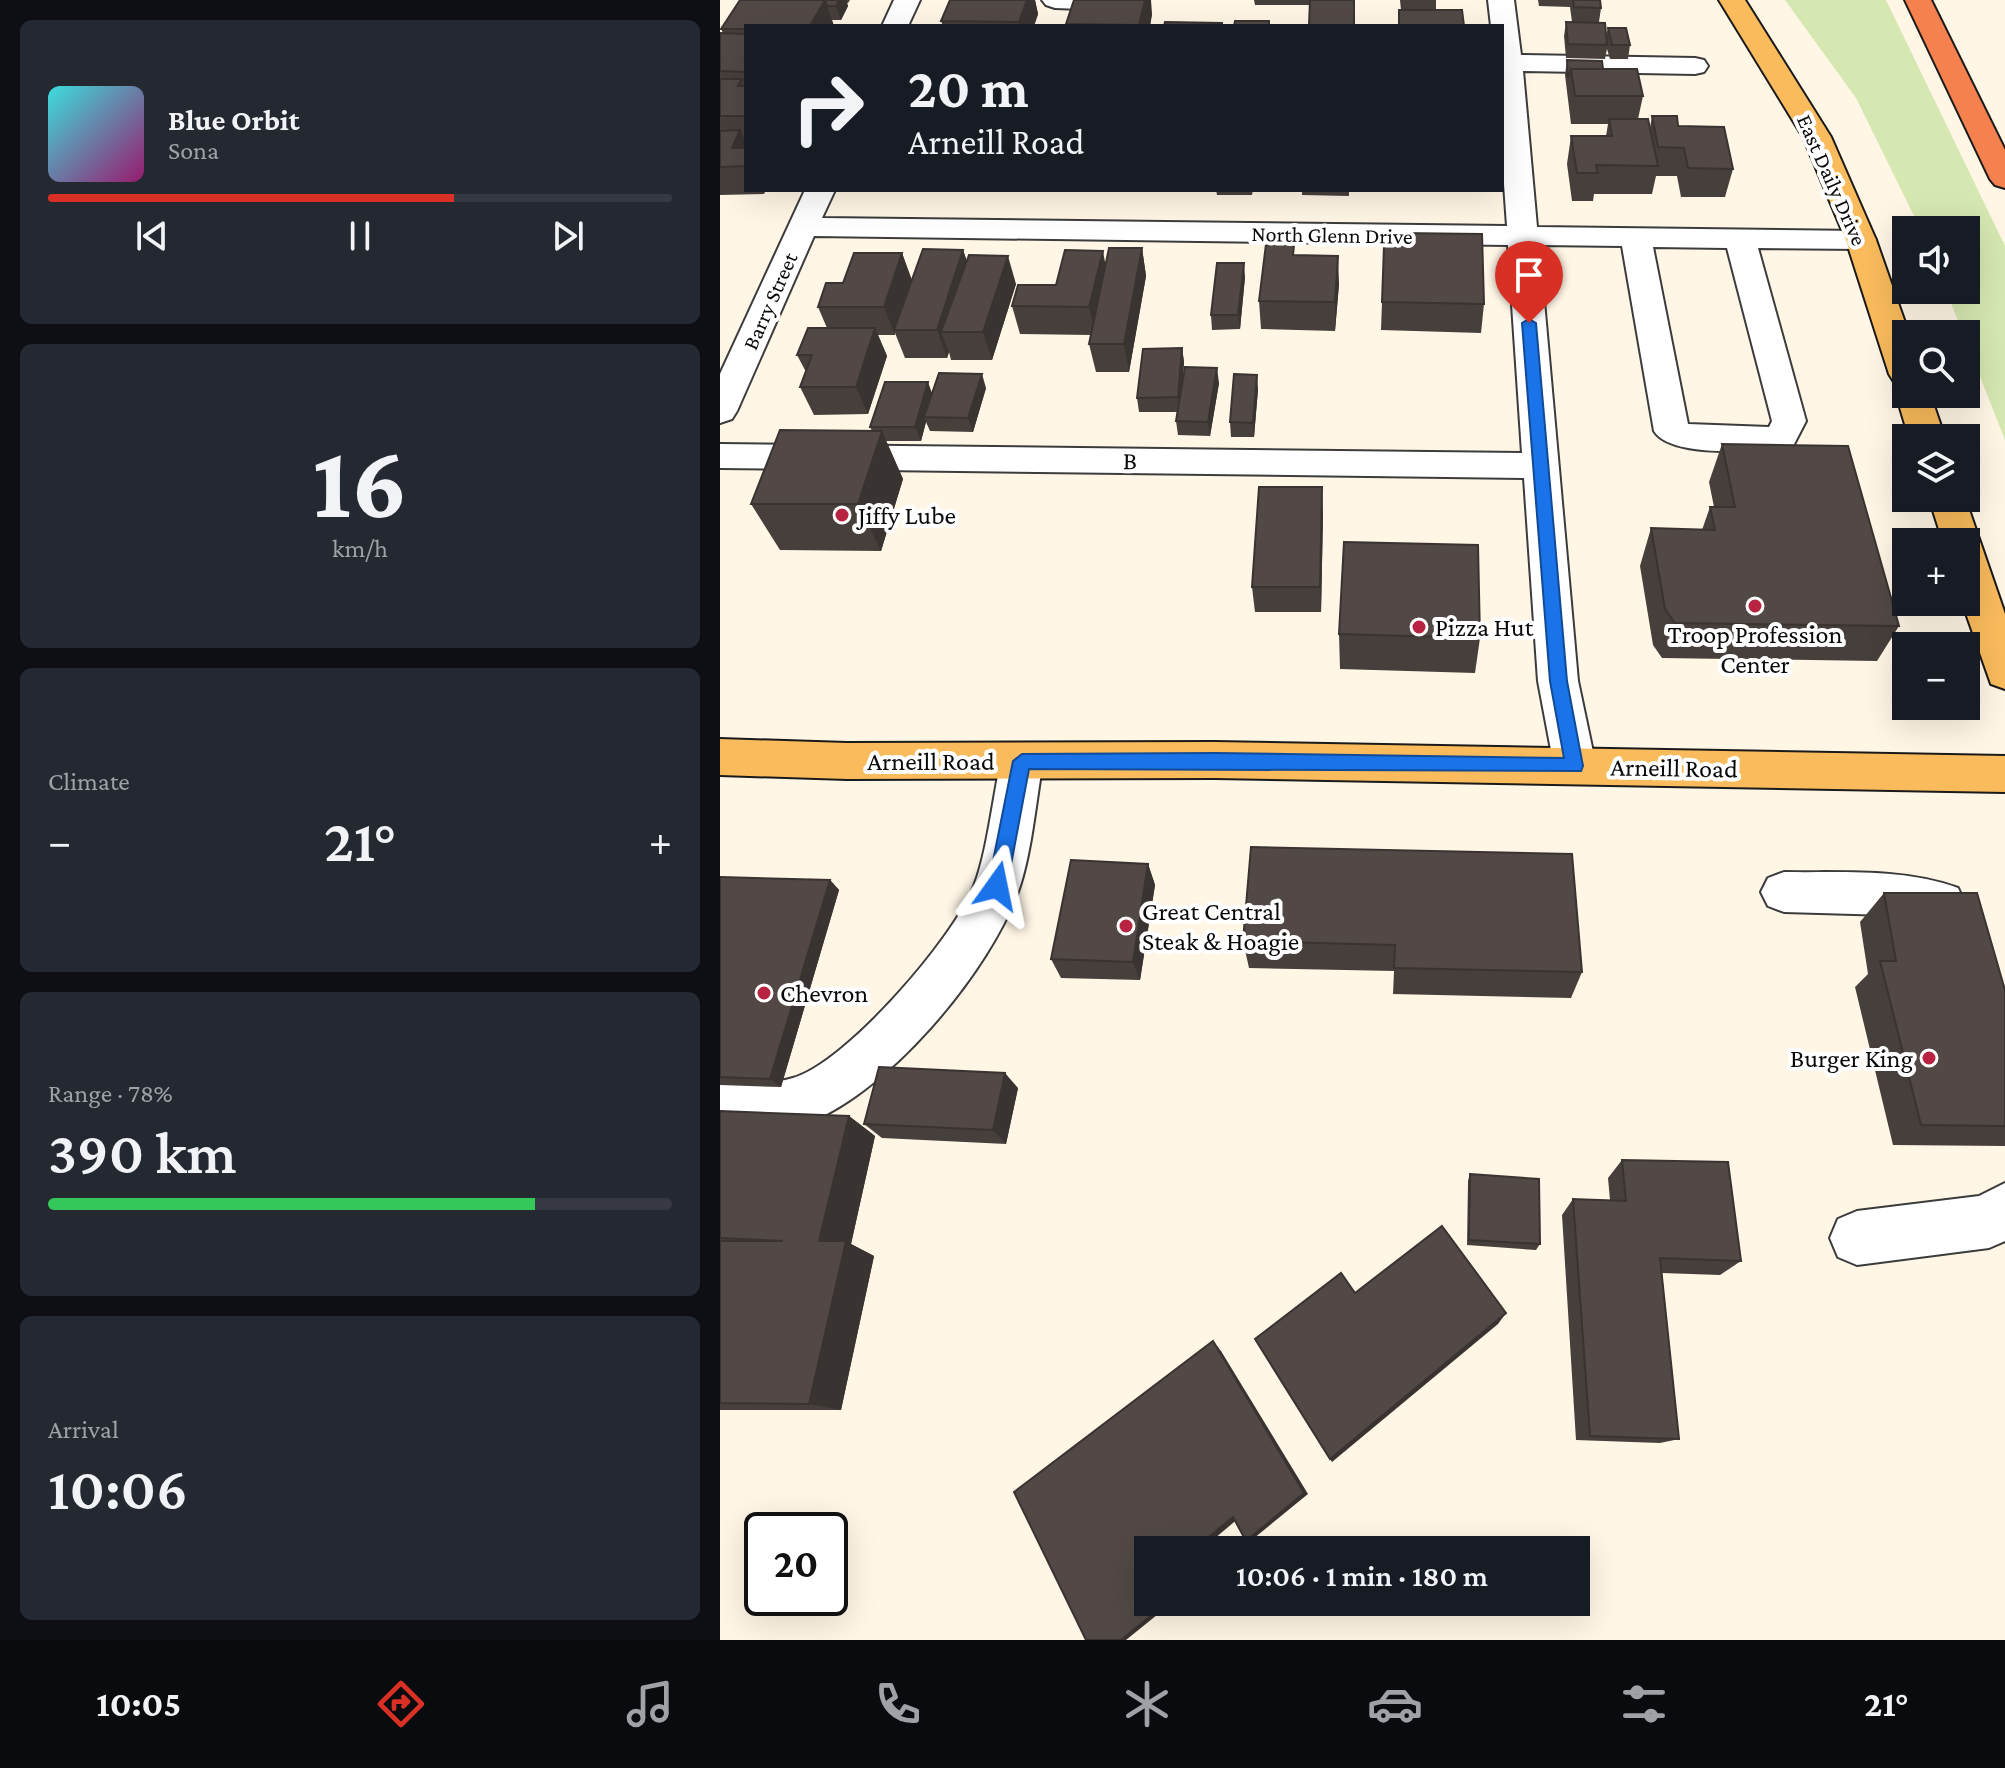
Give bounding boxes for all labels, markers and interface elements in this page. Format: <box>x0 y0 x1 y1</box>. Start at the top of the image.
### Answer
icon: right <box>776 56 880 160</box>
text: 20 m <box>908 57 1029 119</box>
text: Blue Orbit <box>168 103 299 136</box>
street label: East Daily Drive <box>1792 111 1872 249</box>
text: Arneill Road <box>908 122 1084 162</box>
text: Sona <box>168 136 219 165</box>
icon: previous <box>130 214 174 258</box>
icon: pause <box>338 214 382 258</box>
icon: next <box>546 214 590 258</box>
map controls <box>1892 216 1980 720</box>
button: sound <box>1892 216 1980 304</box>
street label: North Glenn Drive <box>1251 221 1413 249</box>
pin <box>1495 241 1563 323</box>
street label: Barry Street <box>737 248 803 353</box>
icon: arrive <box>1507 253 1551 297</box>
button: search <box>1892 320 1980 408</box>
text: 16 <box>312 424 408 539</box>
button: layers <box>1892 424 1980 512</box>
street label: B <box>1123 446 1137 476</box>
place label: Jiffy Lube <box>856 501 956 530</box>
marker: Jiffy Lube <box>833 506 851 524</box>
button: + <box>1892 528 1980 616</box>
text: km/h <box>332 534 388 563</box>
marker: Troop Profession Center <box>1746 597 1764 615</box>
place label: Pizza Hut <box>1435 613 1534 642</box>
marker: Pizza Hut <box>1410 618 1428 636</box>
place label: Troop Profession Center <box>1668 620 1842 679</box>
button: − <box>1892 632 1980 720</box>
street label: Arneill Road <box>867 747 995 776</box>
street label: Arneill Road <box>1610 752 1738 784</box>
text: Climate <box>48 767 130 796</box>
text: 21° <box>324 807 396 874</box>
text: − <box>48 817 71 865</box>
text: + <box>649 817 672 865</box>
position arrow <box>955 844 1039 928</box>
place label: Great Central Steak & Hoagie <box>1142 897 1299 956</box>
marker: Great Central Steak & Hoagie <box>1117 917 1135 935</box>
place label: Chevron <box>780 979 868 1008</box>
marker: Chevron <box>755 984 773 1002</box>
place label: Burger King <box>1790 1044 1913 1073</box>
marker: Burger King <box>1920 1049 1938 1067</box>
text: Range · 78% <box>48 1079 173 1108</box>
text: 390 km <box>48 1119 237 1186</box>
text: Arrival <box>48 1415 119 1444</box>
text: 10:06 <box>48 1455 188 1522</box>
speed limit sign: 20 <box>744 1512 848 1616</box>
text: 10:06 · 1 min · 180 m <box>1236 1559 1488 1592</box>
icon: directions <box>373 1676 429 1732</box>
icon: music <box>622 1676 678 1732</box>
icon: phone <box>870 1676 926 1732</box>
icon: climate <box>1119 1676 1175 1732</box>
icon: car <box>1367 1676 1423 1732</box>
icon: filters <box>1616 1676 1672 1732</box>
text: 10:05 <box>96 1684 181 1724</box>
text: 21° <box>1864 1684 1909 1724</box>

